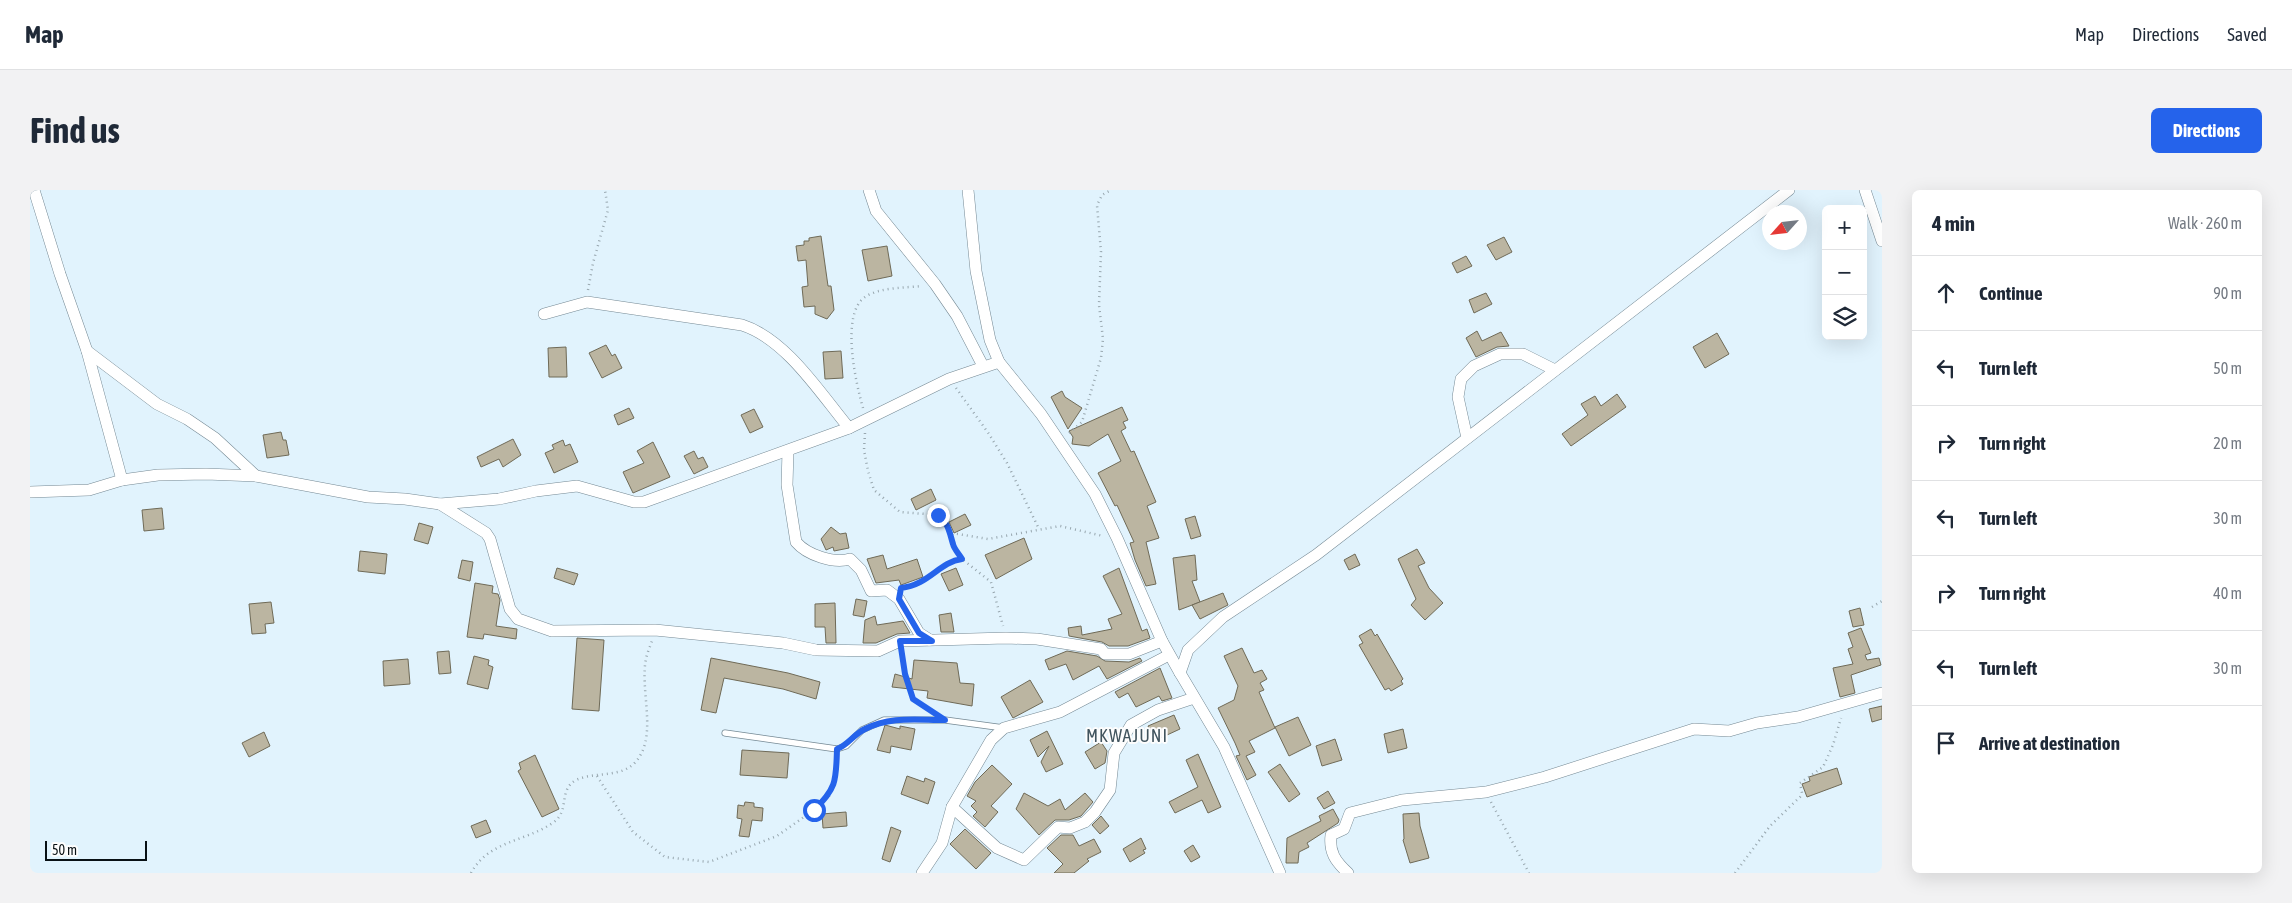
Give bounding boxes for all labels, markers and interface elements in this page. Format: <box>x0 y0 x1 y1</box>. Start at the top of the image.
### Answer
text: Map <box>25 21 64 48</box>
text: Map <box>2075 24 2104 45</box>
text: Directions <box>2132 24 2199 45</box>
text: Saved <box>2227 24 2267 45</box>
button: Directions <box>2151 108 2262 153</box>
text: Find us <box>30 110 120 150</box>
north arrow <box>1762 205 1807 250</box>
map controls <box>1822 205 1867 340</box>
button: + <box>1822 205 1867 250</box>
text: 4 min <box>1932 211 1975 235</box>
text: Walk · 260 m <box>2168 214 2242 232</box>
button: − <box>1822 250 1867 295</box>
icon: ahead <box>1932 279 1960 307</box>
text: Continue <box>1979 282 2043 304</box>
text: 90 m <box>2213 284 2242 302</box>
button: layers <box>1822 295 1867 340</box>
icon: left <box>1932 354 1960 382</box>
text: Turn left <box>1979 357 2037 379</box>
text: 50 m <box>2213 359 2242 377</box>
icon: right <box>1932 429 1960 457</box>
text: Turn right <box>1979 432 2046 454</box>
text: 20 m <box>2213 434 2242 452</box>
route end <box>927 504 950 527</box>
icon: left <box>1932 504 1960 532</box>
text: Turn left <box>1979 507 2037 529</box>
text: 30 m <box>2213 509 2242 527</box>
icon: right <box>1932 579 1960 607</box>
text: Turn right <box>1979 582 2046 604</box>
text: 40 m <box>2213 584 2242 602</box>
icon: left <box>1932 654 1960 682</box>
text: Turn left <box>1979 657 2037 679</box>
text: 30 m <box>2213 659 2242 677</box>
district label: MKWAJUNI <box>1086 725 1168 746</box>
icon: arrive <box>1932 729 1960 757</box>
text: Arrive at destination <box>1979 732 2120 754</box>
route start <box>803 799 826 822</box>
scale bar <box>45 838 148 861</box>
text: 50 m <box>52 842 77 858</box>

